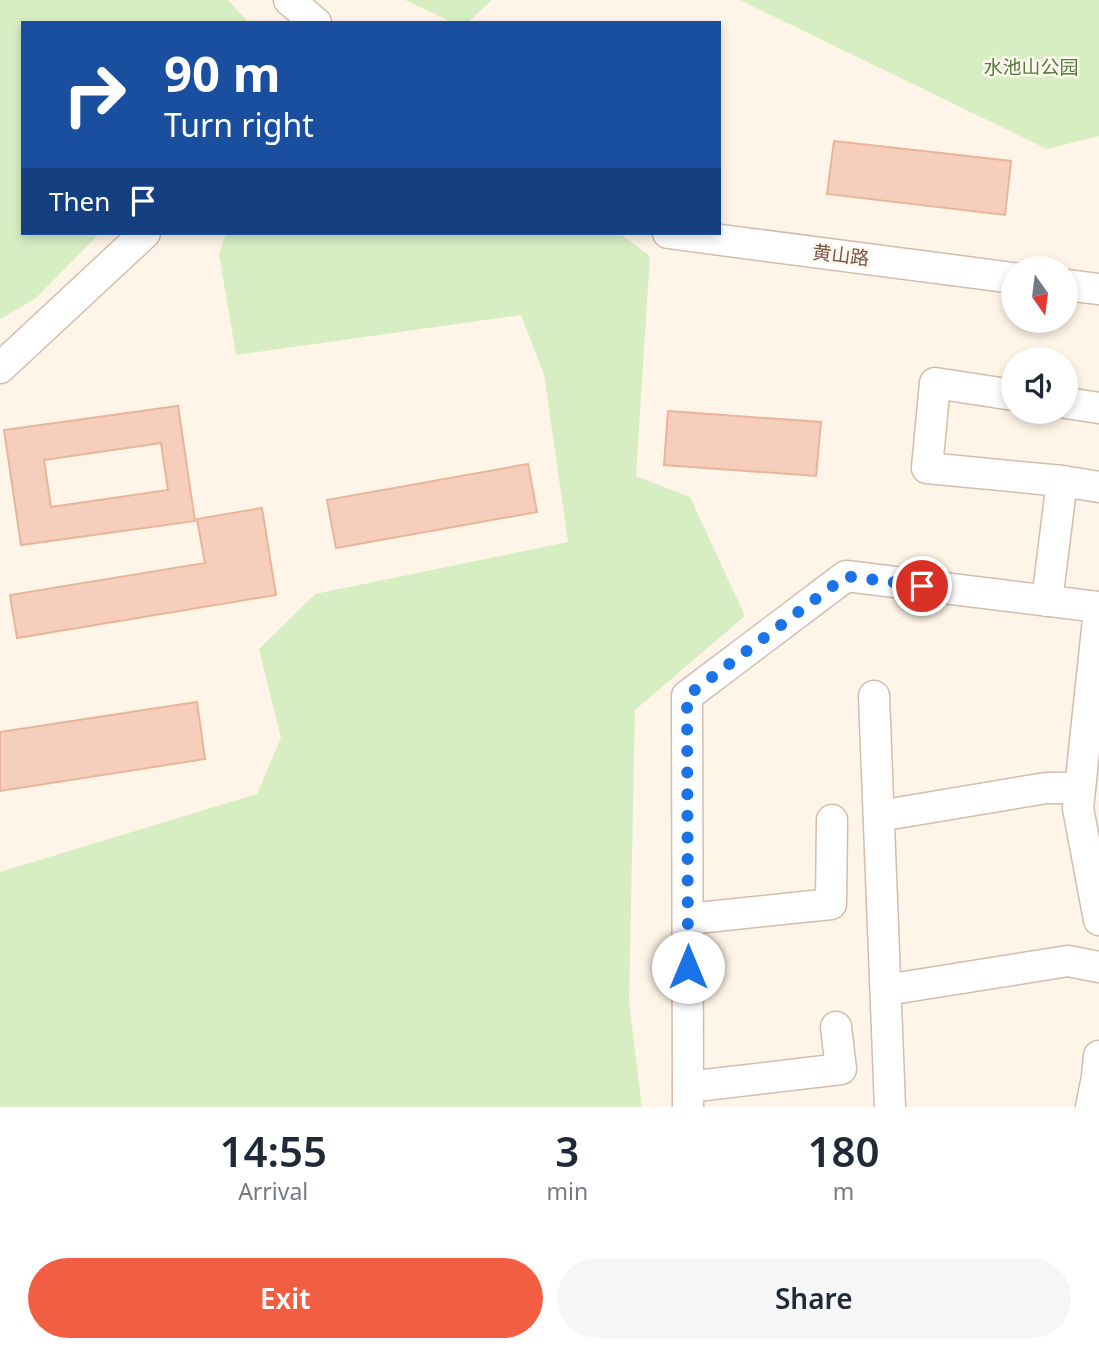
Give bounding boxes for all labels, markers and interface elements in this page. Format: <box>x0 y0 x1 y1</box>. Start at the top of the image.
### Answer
text: 90 m <box>164 40 281 106</box>
icon: right <box>49 49 140 140</box>
park label: 水池山公园 <box>983 54 1079 80</box>
text: Turn right <box>164 103 314 146</box>
icon: arrive <box>124 182 162 220</box>
text: Then <box>49 183 110 219</box>
street label: 黄山路 <box>811 239 871 271</box>
north arrow <box>1001 256 1078 332</box>
map controls <box>1001 256 1078 424</box>
button: sound <box>1001 347 1078 424</box>
pin <box>892 556 952 616</box>
icon: arrive <box>903 567 941 605</box>
position arrow <box>651 930 725 1004</box>
text: 14:55 <box>219 1122 327 1179</box>
text: 3 <box>555 1122 579 1179</box>
text: 180 <box>808 1122 880 1179</box>
text: Arrival <box>238 1175 308 1207</box>
text: min <box>546 1175 588 1207</box>
text: m <box>833 1175 854 1207</box>
button: Exit <box>28 1258 543 1338</box>
button: Share <box>557 1258 1071 1338</box>

